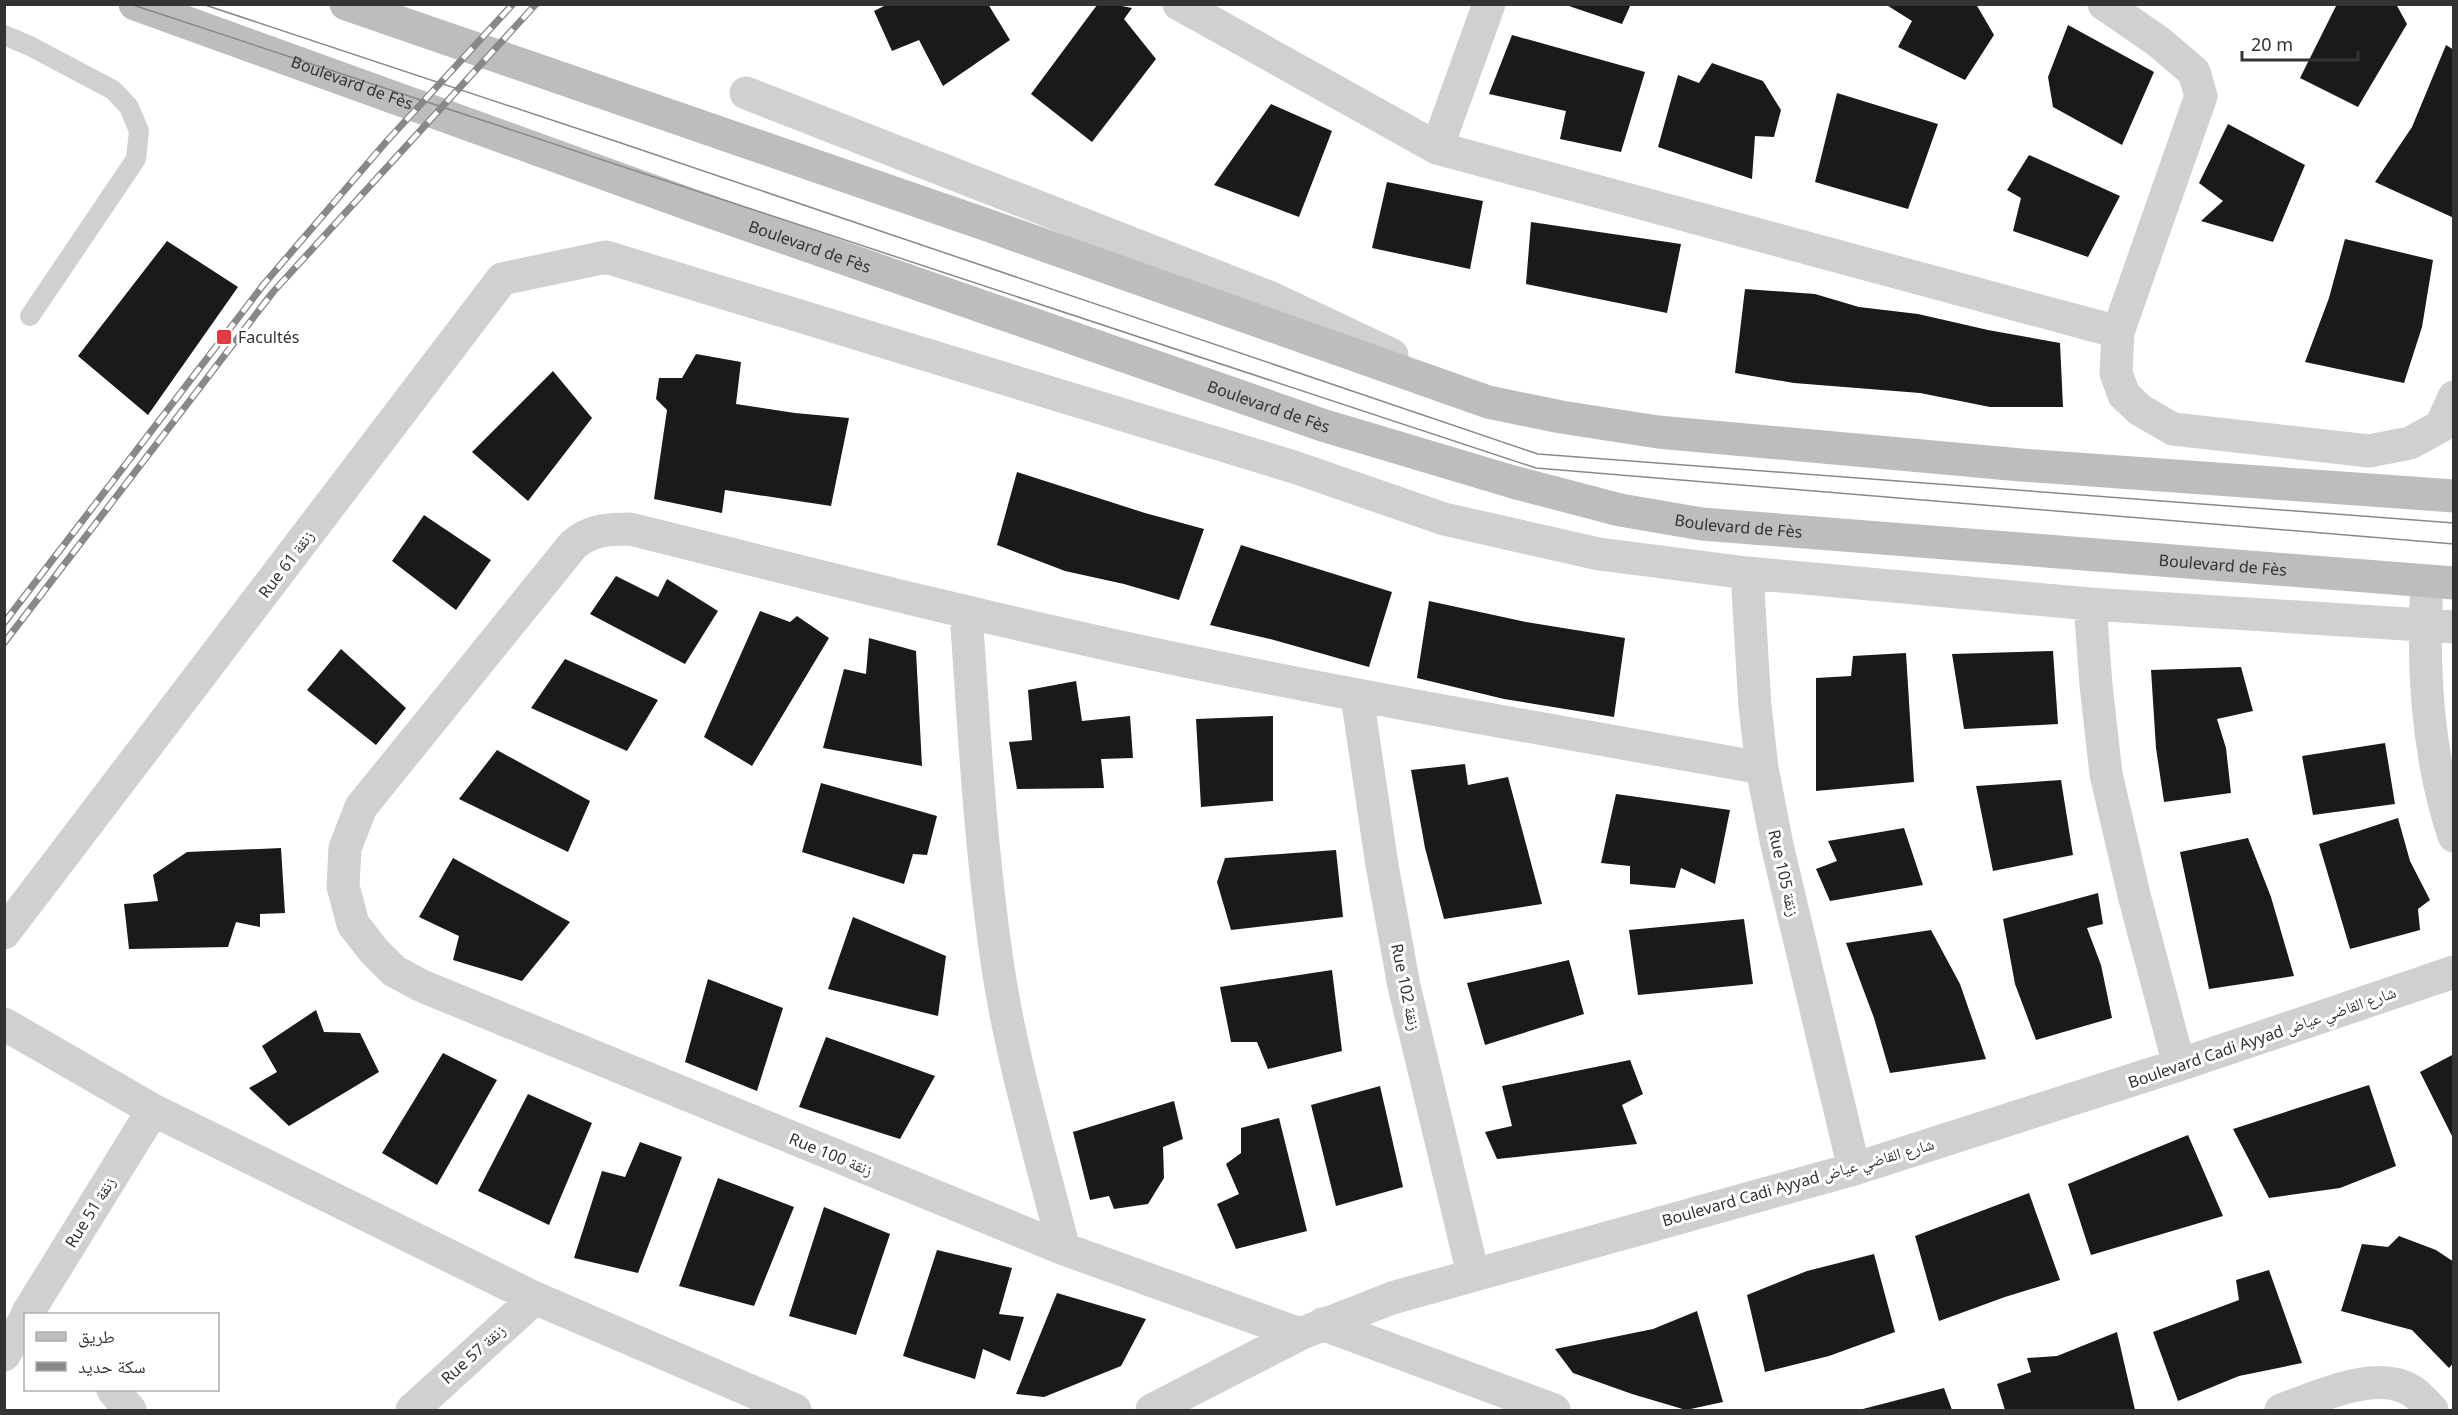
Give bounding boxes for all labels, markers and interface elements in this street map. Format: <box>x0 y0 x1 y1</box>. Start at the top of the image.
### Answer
scale bar <box>2242 24 2358 62</box>
text: 20 m <box>2251 32 2293 56</box>
street label: Boulevard de Fès <box>288 50 416 115</box>
street label: Boulevard de Fès <box>746 215 874 278</box>
place label: Facultés <box>238 326 299 348</box>
marker: Facultés <box>215 328 233 346</box>
street label: Boulevard de Fès <box>1204 375 1333 438</box>
street label: Boulevard de Fès <box>1673 508 1803 543</box>
street label: Rue 61 زنقة <box>253 526 319 602</box>
street label: Boulevard de Fès <box>2158 549 2288 581</box>
street label: Rue 105 زنقة <box>1763 827 1805 919</box>
street label: Rue 102 زنقة <box>1386 941 1426 1033</box>
street label: Boulevard Cadi Ayyad شارع القاضي عياض <box>2125 981 2400 1095</box>
street label: Rue 100 زنقة <box>786 1127 876 1181</box>
street label: Boulevard Cadi Ayyad شارع القاضي عياض <box>1659 1133 1937 1233</box>
street label: Rue 51 زنقة <box>60 1172 120 1252</box>
legend <box>24 1313 219 1391</box>
street label: Rue 57 زنقة <box>436 1319 510 1389</box>
text: طريق <box>78 1324 115 1348</box>
text: سكة حديد <box>78 1354 146 1378</box>

